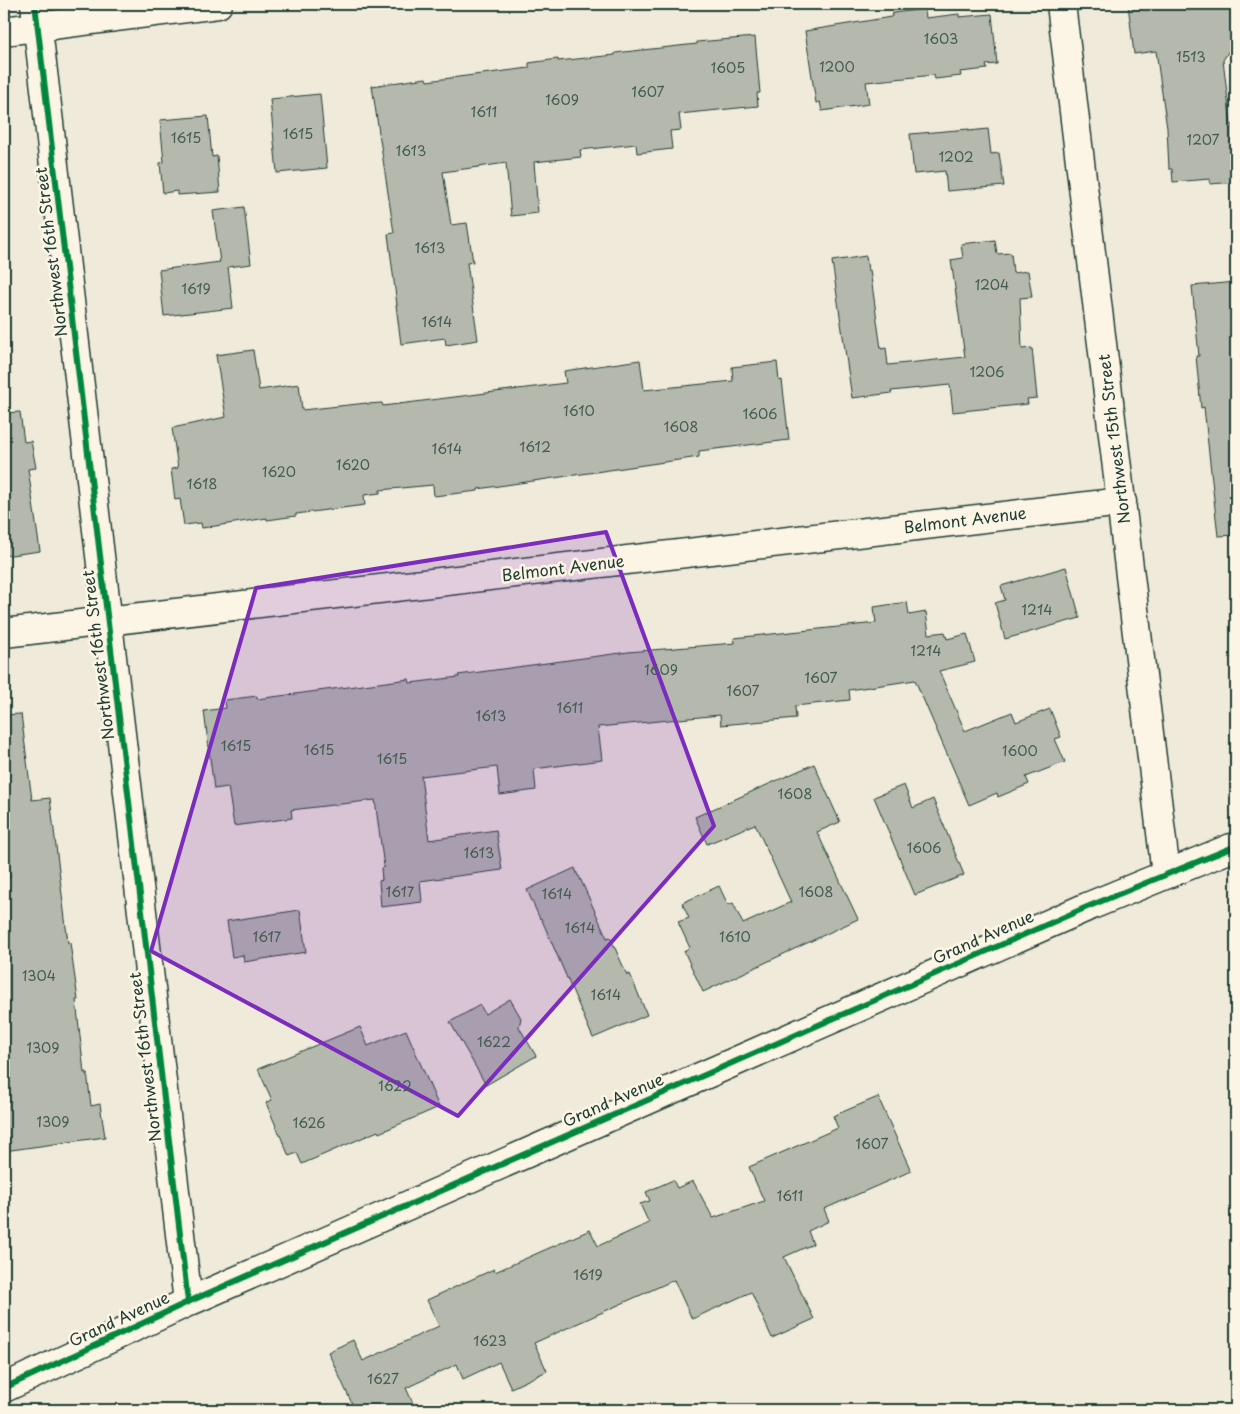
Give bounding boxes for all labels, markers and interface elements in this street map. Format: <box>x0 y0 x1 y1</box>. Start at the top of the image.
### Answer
house number: 1603 <box>924 28 958 49</box>
house number: 1513 <box>1176 46 1206 67</box>
house number: 1200 <box>819 56 855 77</box>
house number: 1605 <box>711 57 745 78</box>
house number: 1607 <box>631 81 665 102</box>
house number: 1609 <box>545 89 579 110</box>
house number: 1611 <box>471 101 497 122</box>
house number: 1615 <box>283 123 313 144</box>
house number: 1615 <box>171 127 201 148</box>
house number: 1207 <box>1186 129 1220 150</box>
house number: 1613 <box>396 140 426 161</box>
house number: 1202 <box>938 146 974 167</box>
street label: Northwest 16th Street <box>28 166 72 338</box>
house number: 1613 <box>415 237 445 258</box>
house number: 1204 <box>975 274 1009 295</box>
house number: 1619 <box>181 278 211 299</box>
house number: 1614 <box>422 311 452 332</box>
street label: Northwest 15th Street <box>1091 352 1135 525</box>
house number: 1206 <box>970 361 1004 382</box>
house number: 1610 <box>563 400 595 421</box>
house number: 1606 <box>743 403 777 424</box>
house number: 1608 <box>664 416 698 437</box>
house number: 1612 <box>519 436 551 457</box>
house number: 1614 <box>432 438 462 459</box>
house number: 1620 <box>336 454 370 475</box>
house number: 1620 <box>262 461 296 482</box>
house number: 1618 <box>187 473 217 494</box>
street label: Belmont Avenue <box>902 500 1028 538</box>
street label: Belmont Avenue <box>500 548 626 586</box>
street label: Northwest 16th Street <box>75 569 119 741</box>
house number: 1214 <box>1022 599 1052 620</box>
house number: 1214 <box>911 640 941 661</box>
house number: 1609 <box>644 659 678 680</box>
house number: 1607 <box>804 667 838 688</box>
house number: 1607 <box>726 680 760 701</box>
house number: 1611 <box>557 697 583 718</box>
house number: 1613 <box>476 705 506 726</box>
house number: 1615 <box>221 735 251 756</box>
house number: 1615 <box>304 739 334 760</box>
house number: 1600 <box>1002 740 1038 761</box>
house number: 1615 <box>377 748 407 769</box>
house number: 1608 <box>778 783 812 804</box>
house number: 1606 <box>907 837 941 858</box>
house number: 1613 <box>464 842 494 863</box>
house number: 1617 <box>386 881 415 902</box>
house number: 1608 <box>799 881 833 902</box>
house number: 1614 <box>542 883 572 904</box>
street label: Grand Avenue <box>928 903 1037 969</box>
house number: 1614 <box>565 917 595 938</box>
house number: 1617 <box>253 926 282 947</box>
house number: 1610 <box>719 926 751 947</box>
house number: 1304 <box>22 965 56 986</box>
street label: Northwest 16th Street <box>122 971 166 1143</box>
house number: 1614 <box>591 984 621 1005</box>
house number: 1622 <box>477 1031 511 1052</box>
house number: 1309 <box>26 1037 60 1058</box>
street label: Grand Avenue <box>558 1066 667 1132</box>
house number: 1622 <box>378 1075 412 1096</box>
house number: 1309 <box>36 1111 70 1132</box>
house number: 1626 <box>292 1112 326 1133</box>
house number: 1607 <box>855 1133 889 1154</box>
house number: 1611 <box>777 1185 803 1206</box>
house number: 1619 <box>573 1264 603 1285</box>
street label: Grand Avenue <box>64 1284 173 1352</box>
house number: 1623 <box>473 1330 507 1351</box>
house number: 1627 <box>367 1368 399 1389</box>

